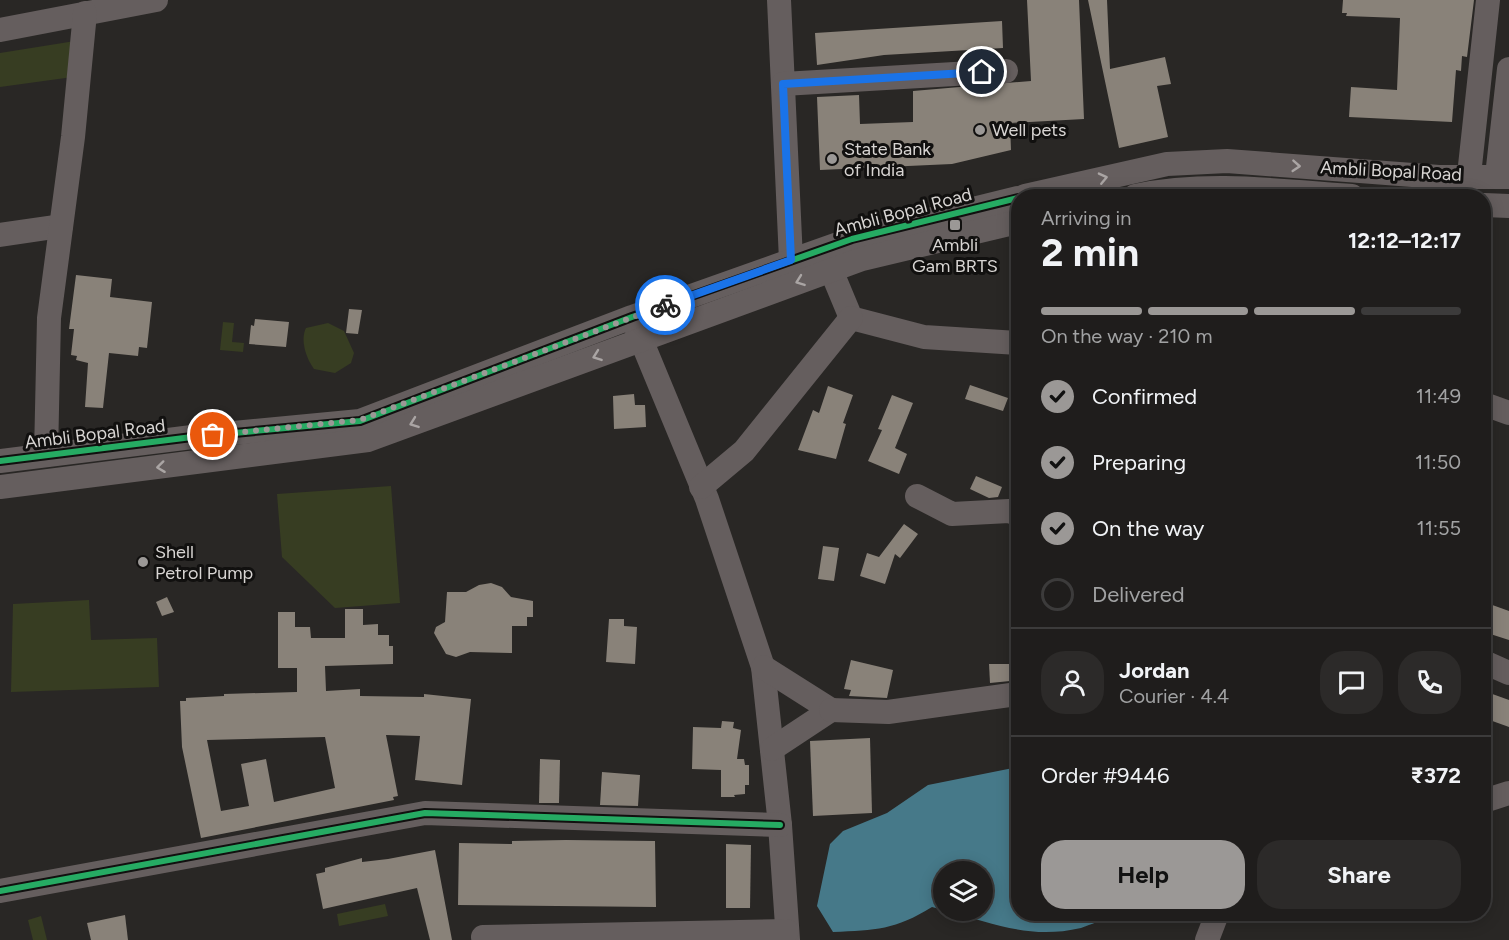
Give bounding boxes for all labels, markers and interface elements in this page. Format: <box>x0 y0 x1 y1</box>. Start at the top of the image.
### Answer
pin <box>956 46 1007 97</box>
icon: home <box>965 55 998 88</box>
place label: Well pets <box>992 119 1066 141</box>
marker: Well pets <box>973 123 987 137</box>
place label: State Bank of India <box>844 138 931 181</box>
marker: State Bank of India <box>825 152 839 166</box>
street label: Ambli Bopal Road <box>1320 156 1462 186</box>
one-way arrow <box>1291 159 1300 172</box>
one-way arrow <box>1097 173 1107 186</box>
street label: Ambli Bopal Road <box>832 183 974 241</box>
text: Arriving in <box>1041 206 1131 230</box>
marker: Ambli Gam BRTS <box>948 218 962 232</box>
text: 12:12–12:17 <box>1348 227 1461 254</box>
text: 2 min <box>1041 229 1139 276</box>
place label: Ambli Gam BRTS <box>912 234 998 277</box>
one-way arrow <box>795 274 806 287</box>
courier <box>635 275 695 335</box>
icon: bike <box>649 289 682 322</box>
text: On the way · 210 m <box>1041 324 1212 348</box>
one-way arrow <box>593 349 604 361</box>
icon: check <box>1041 380 1074 413</box>
text: Confirmed <box>1092 383 1197 410</box>
text: 11:49 <box>1416 384 1461 408</box>
pin <box>187 409 238 460</box>
street label: Ambli Bopal Road <box>23 414 167 454</box>
one-way arrow <box>410 416 420 429</box>
icon: bag <box>196 418 229 451</box>
icon: check <box>1041 446 1074 479</box>
text: Preparing <box>1092 449 1186 476</box>
text: 11:50 <box>1415 450 1461 474</box>
one-way arrow <box>157 460 166 472</box>
icon: check <box>1041 512 1074 545</box>
text: On the way <box>1092 515 1204 542</box>
text: 11:55 <box>1416 516 1461 540</box>
place label: Shell Petrol Pump <box>155 541 253 584</box>
marker: Shell Petrol Pump <box>136 555 150 569</box>
text: Delivered <box>1092 581 1185 608</box>
button: person <box>1041 651 1104 714</box>
button: chat <box>1320 651 1383 714</box>
button: phone <box>1398 651 1461 714</box>
text: Jordan <box>1119 657 1190 684</box>
text: Courier · 4.4 <box>1119 684 1229 708</box>
text: Order #9446 <box>1041 762 1169 789</box>
text: ₹372 <box>1411 762 1461 789</box>
button: Help <box>1041 840 1245 909</box>
button: Share <box>1257 840 1461 909</box>
map controls <box>933 861 993 921</box>
button: layers <box>933 861 993 921</box>

